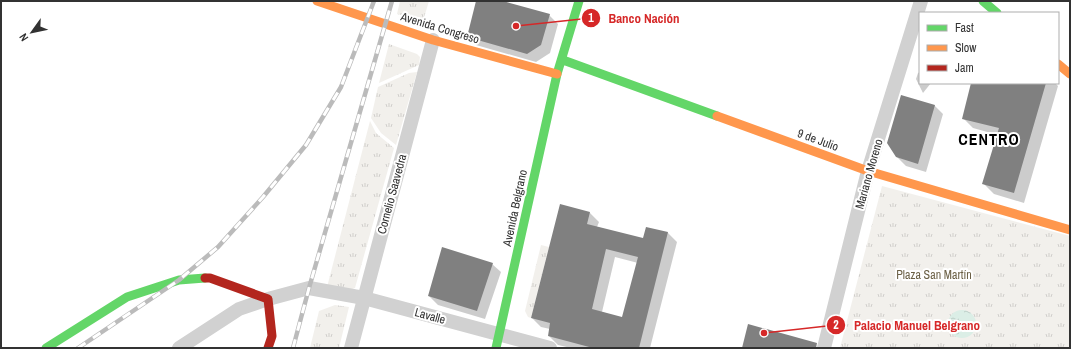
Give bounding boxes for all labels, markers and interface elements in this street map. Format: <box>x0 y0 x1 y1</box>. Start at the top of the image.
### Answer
callout: Banco Nación <box>581 6 688 31</box>
street label: Avenida Congreso <box>398 8 481 48</box>
text: 1 <box>588 10 594 26</box>
text: Banco Nación <box>608 10 680 27</box>
north arrow <box>12 12 52 52</box>
legend <box>919 12 1059 84</box>
text: Fast <box>955 20 974 36</box>
text: N <box>16 31 31 44</box>
text: Slow <box>955 40 977 56</box>
text: Jam <box>955 60 974 76</box>
street label: 9 de Julio <box>795 125 841 155</box>
district label: CENTRO <box>958 128 1020 150</box>
street label: Mariano Moreno <box>851 137 887 211</box>
street label: Cornelio Saavedra <box>374 152 410 236</box>
street label: Avenida Belgrano <box>499 168 531 249</box>
park label: Plaza San Martín <box>896 267 972 283</box>
street label: Lavalle <box>413 304 447 328</box>
callout: Palacio Manuel Belgrano <box>826 313 988 338</box>
text: 2 <box>833 317 839 333</box>
text: Palacio Manuel Belgrano <box>854 317 980 334</box>

